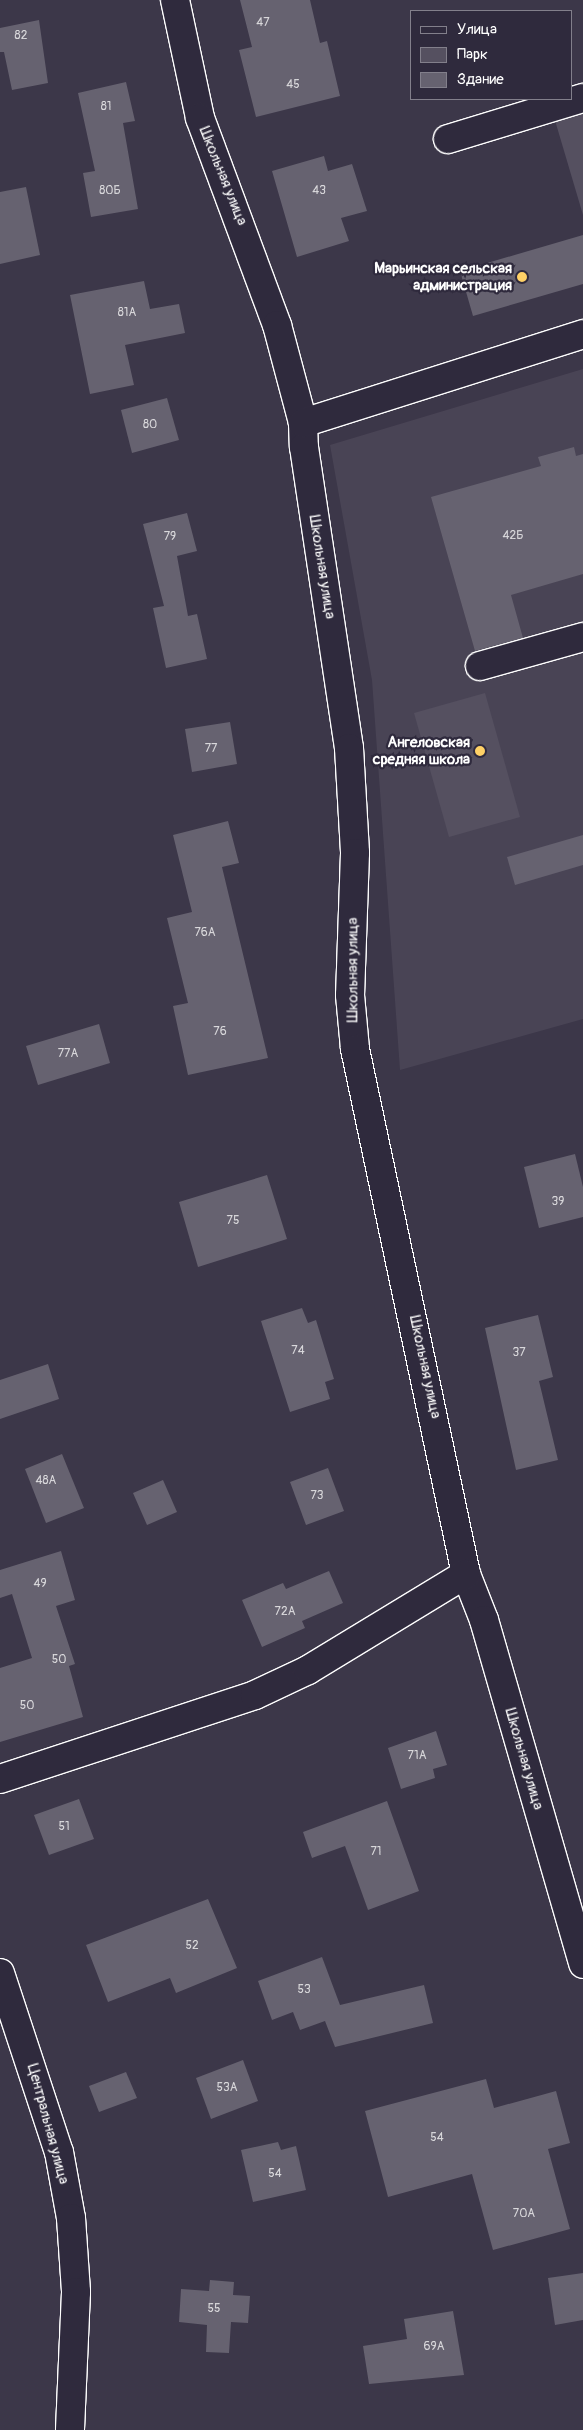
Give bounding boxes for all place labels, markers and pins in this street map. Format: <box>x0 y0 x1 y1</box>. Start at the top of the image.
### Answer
place label: Марьинская сельская администрация <box>374 259 512 294</box>
marker: Марьинская сельская администрация <box>516 271 528 283</box>
place label: Ангеловская средняя школа <box>373 733 470 768</box>
marker: Ангеловская средняя школа <box>474 745 486 757</box>

